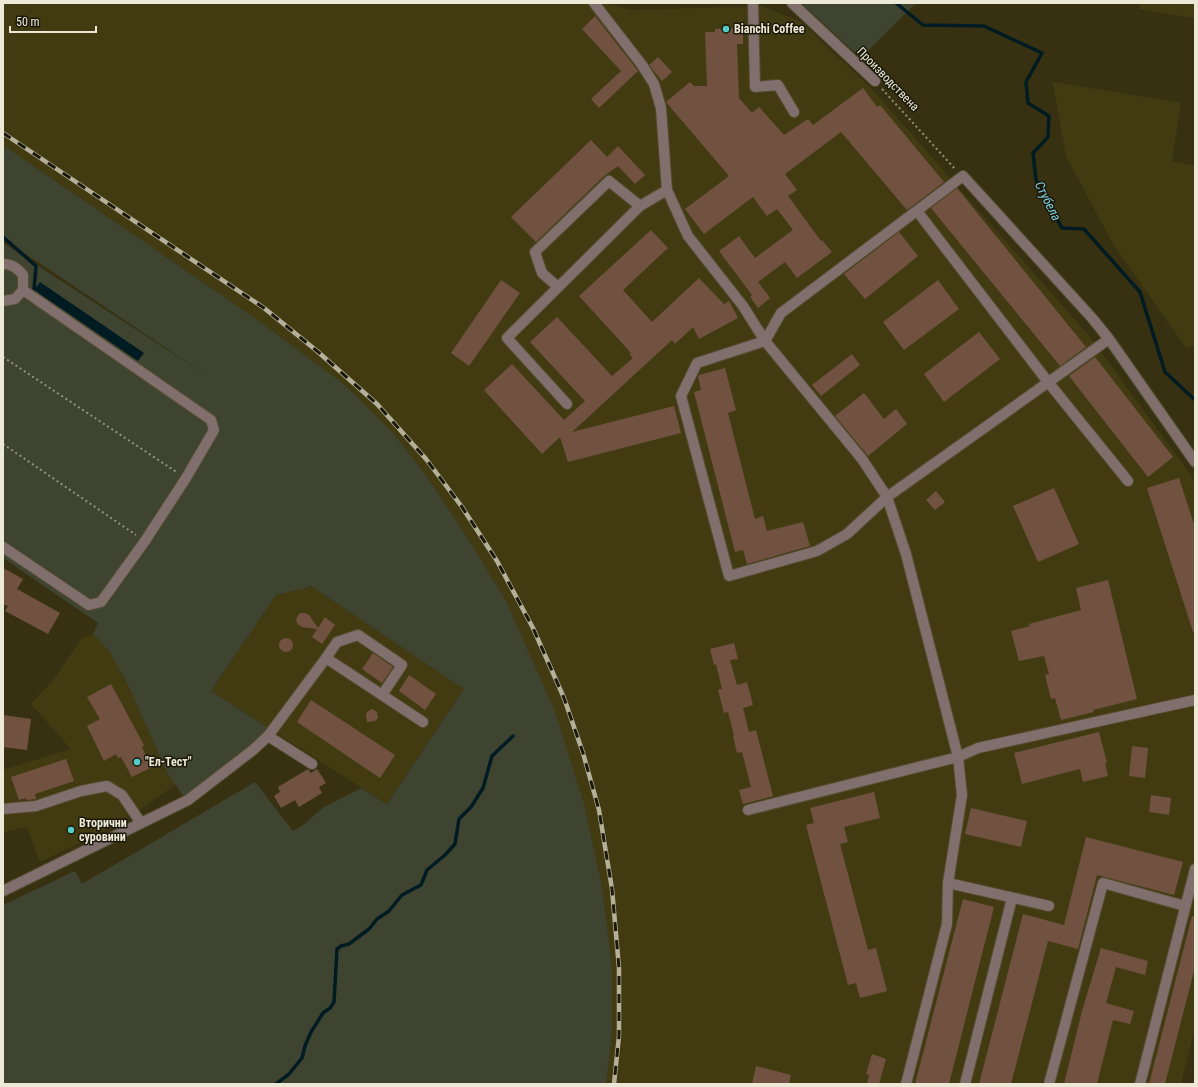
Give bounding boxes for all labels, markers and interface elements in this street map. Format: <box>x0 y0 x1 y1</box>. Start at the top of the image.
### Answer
scale bar <box>10 8 96 34</box>
text: 50 m <box>16 15 40 29</box>
place label: Bianchi Coffee <box>734 22 805 36</box>
marker: Bianchi Coffee <box>721 24 731 34</box>
street label: Производствена <box>854 44 922 114</box>
water label: Стубела <box>1032 179 1064 223</box>
place label: "Ел-Тест" <box>145 755 192 769</box>
marker: "Ел-Тест" <box>132 757 142 767</box>
place label: Вторични суровини <box>79 816 127 844</box>
marker: Вторични суровини <box>66 825 76 835</box>

